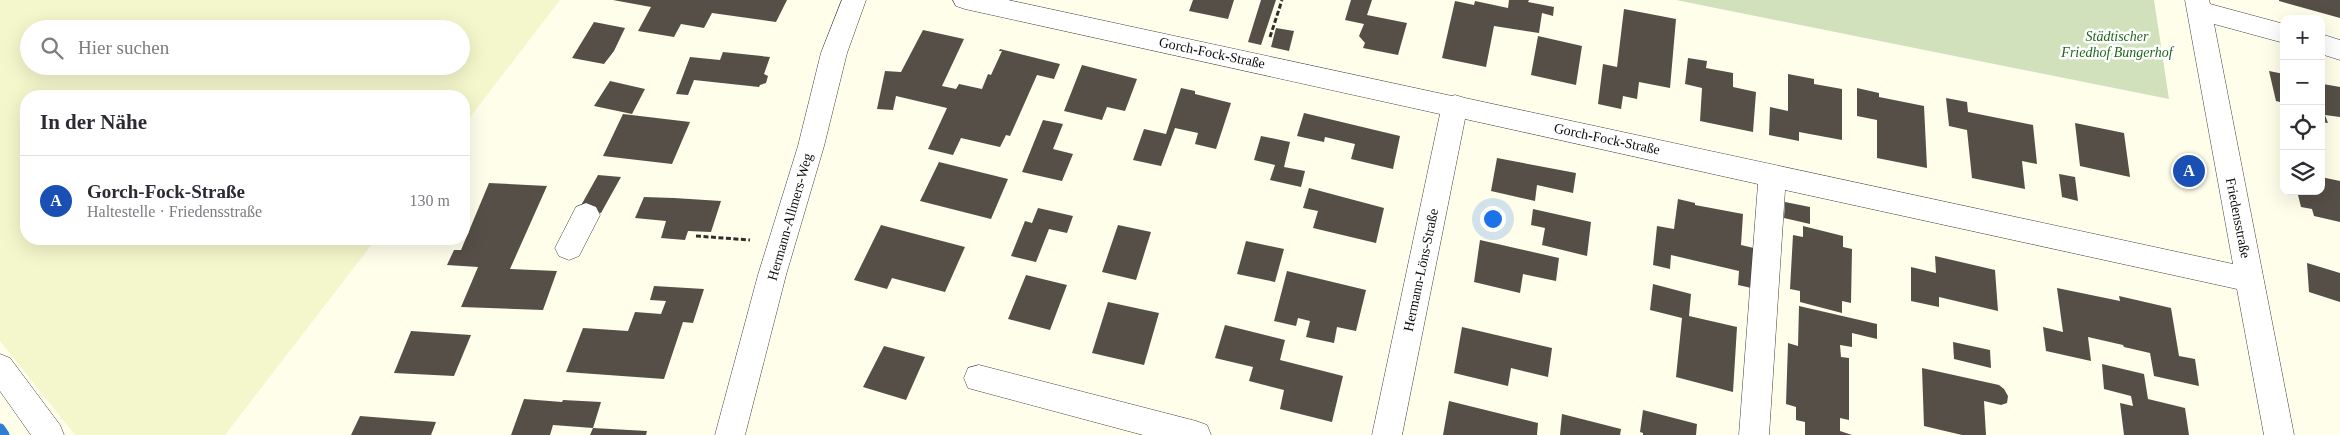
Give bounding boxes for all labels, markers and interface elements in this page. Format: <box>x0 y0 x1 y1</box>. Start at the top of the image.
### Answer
map controls <box>2280 15 2325 195</box>
button: + <box>2280 15 2325 60</box>
search box <box>20 20 470 75</box>
park label: Städtischer Friedhof Bungerhof <box>2060 29 2175 60</box>
icon: search <box>38 34 66 62</box>
street label: Gorch-Fock-Straße <box>1158 34 1266 72</box>
text: Hier suchen <box>78 37 169 58</box>
button: − <box>2280 60 2325 105</box>
button: locate <box>2280 105 2325 150</box>
text: In der Nähe <box>40 110 147 134</box>
street label: Gorch-Fock-Straße <box>1553 120 1661 158</box>
button: layers <box>2280 150 2325 195</box>
street label: Hermann-Allmers-Weg <box>765 152 815 282</box>
pin: A <box>2173 152 2205 190</box>
street label: Friedensstraße <box>2223 176 2253 260</box>
text: Gorch-Fock-Straße <box>87 181 245 202</box>
text: A <box>50 192 62 209</box>
text: 130 m <box>410 192 450 209</box>
text: Haltestelle · Friedensstraße <box>87 203 262 220</box>
your location <box>1480 206 1506 232</box>
street label: Hermann-Löns-Straße <box>1401 207 1441 333</box>

